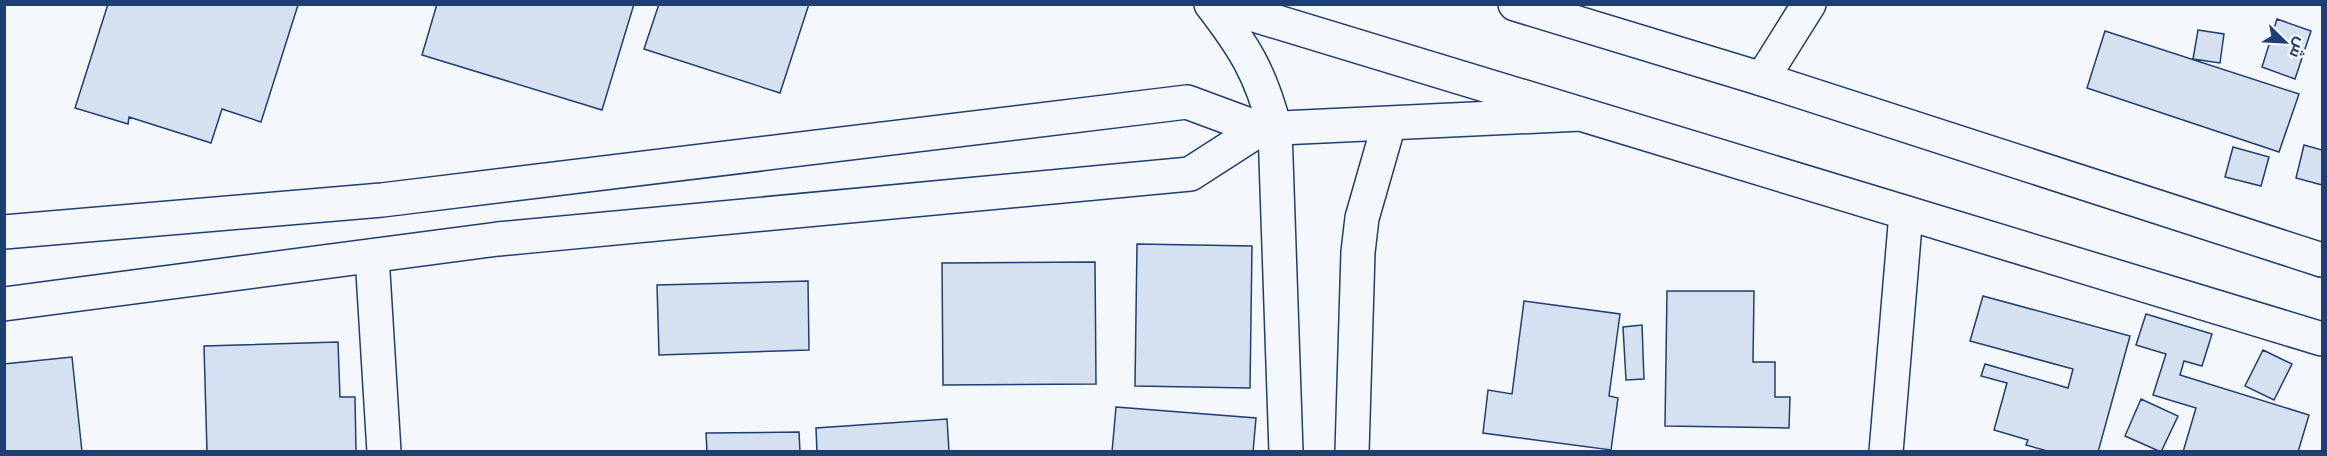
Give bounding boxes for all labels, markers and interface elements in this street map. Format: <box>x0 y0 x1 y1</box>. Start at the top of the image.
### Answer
north arrow <box>2255 12 2315 72</box>
text: ش <box>2284 34 2313 62</box>

